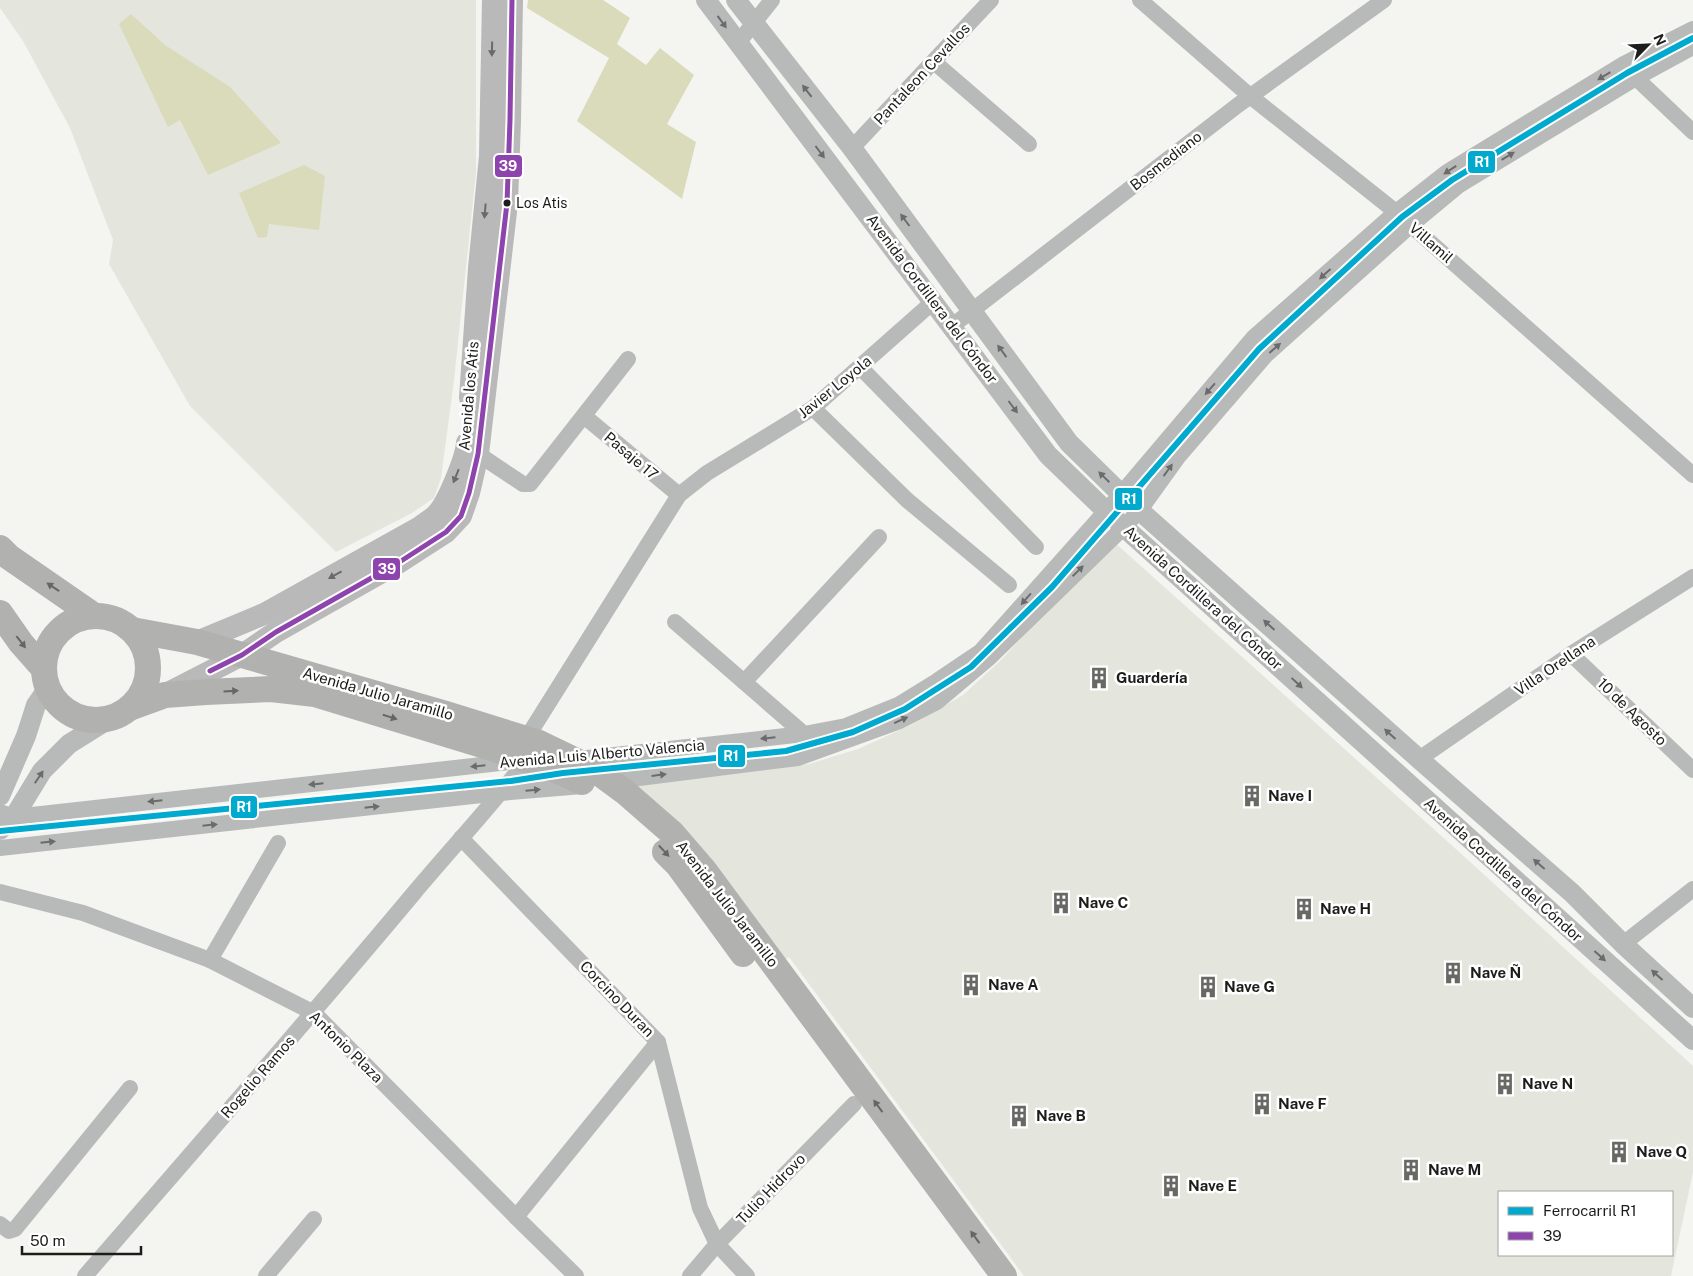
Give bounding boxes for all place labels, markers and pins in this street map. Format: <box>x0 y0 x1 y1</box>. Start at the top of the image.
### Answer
place label: Los Atis <box>516 195 567 211</box>
marker: Los Atis <box>502 198 512 208</box>
building icon: Guardería <box>1086 665 1112 691</box>
place label: Guardería <box>1116 669 1187 686</box>
building icon: Nave I <box>1239 783 1265 809</box>
place label: Nave I <box>1268 787 1312 804</box>
building icon: Nave C <box>1048 890 1074 916</box>
place label: Nave C <box>1078 894 1128 911</box>
building icon: Nave H <box>1291 896 1317 922</box>
place label: Nave H <box>1320 900 1371 917</box>
building icon: Nave Ñ <box>1440 960 1466 986</box>
place label: Nave Ñ <box>1470 963 1521 981</box>
building icon: Nave A <box>958 972 984 998</box>
building icon: Nave G <box>1195 974 1221 1000</box>
place label: Nave A <box>988 976 1038 993</box>
place label: Nave G <box>1224 978 1275 995</box>
building icon: Nave N <box>1492 1071 1518 1097</box>
place label: Nave N <box>1522 1075 1573 1092</box>
building icon: Nave F <box>1249 1091 1275 1117</box>
place label: Nave F <box>1278 1095 1327 1112</box>
building icon: Nave B <box>1006 1103 1032 1129</box>
place label: Nave B <box>1036 1107 1086 1124</box>
building icon: Nave Q <box>1606 1139 1632 1165</box>
place label: Nave Q <box>1636 1143 1687 1160</box>
building icon: Nave M <box>1398 1157 1424 1183</box>
place label: Nave M <box>1428 1161 1481 1178</box>
building icon: Nave E <box>1158 1173 1184 1199</box>
place label: Nave E <box>1188 1177 1237 1194</box>

